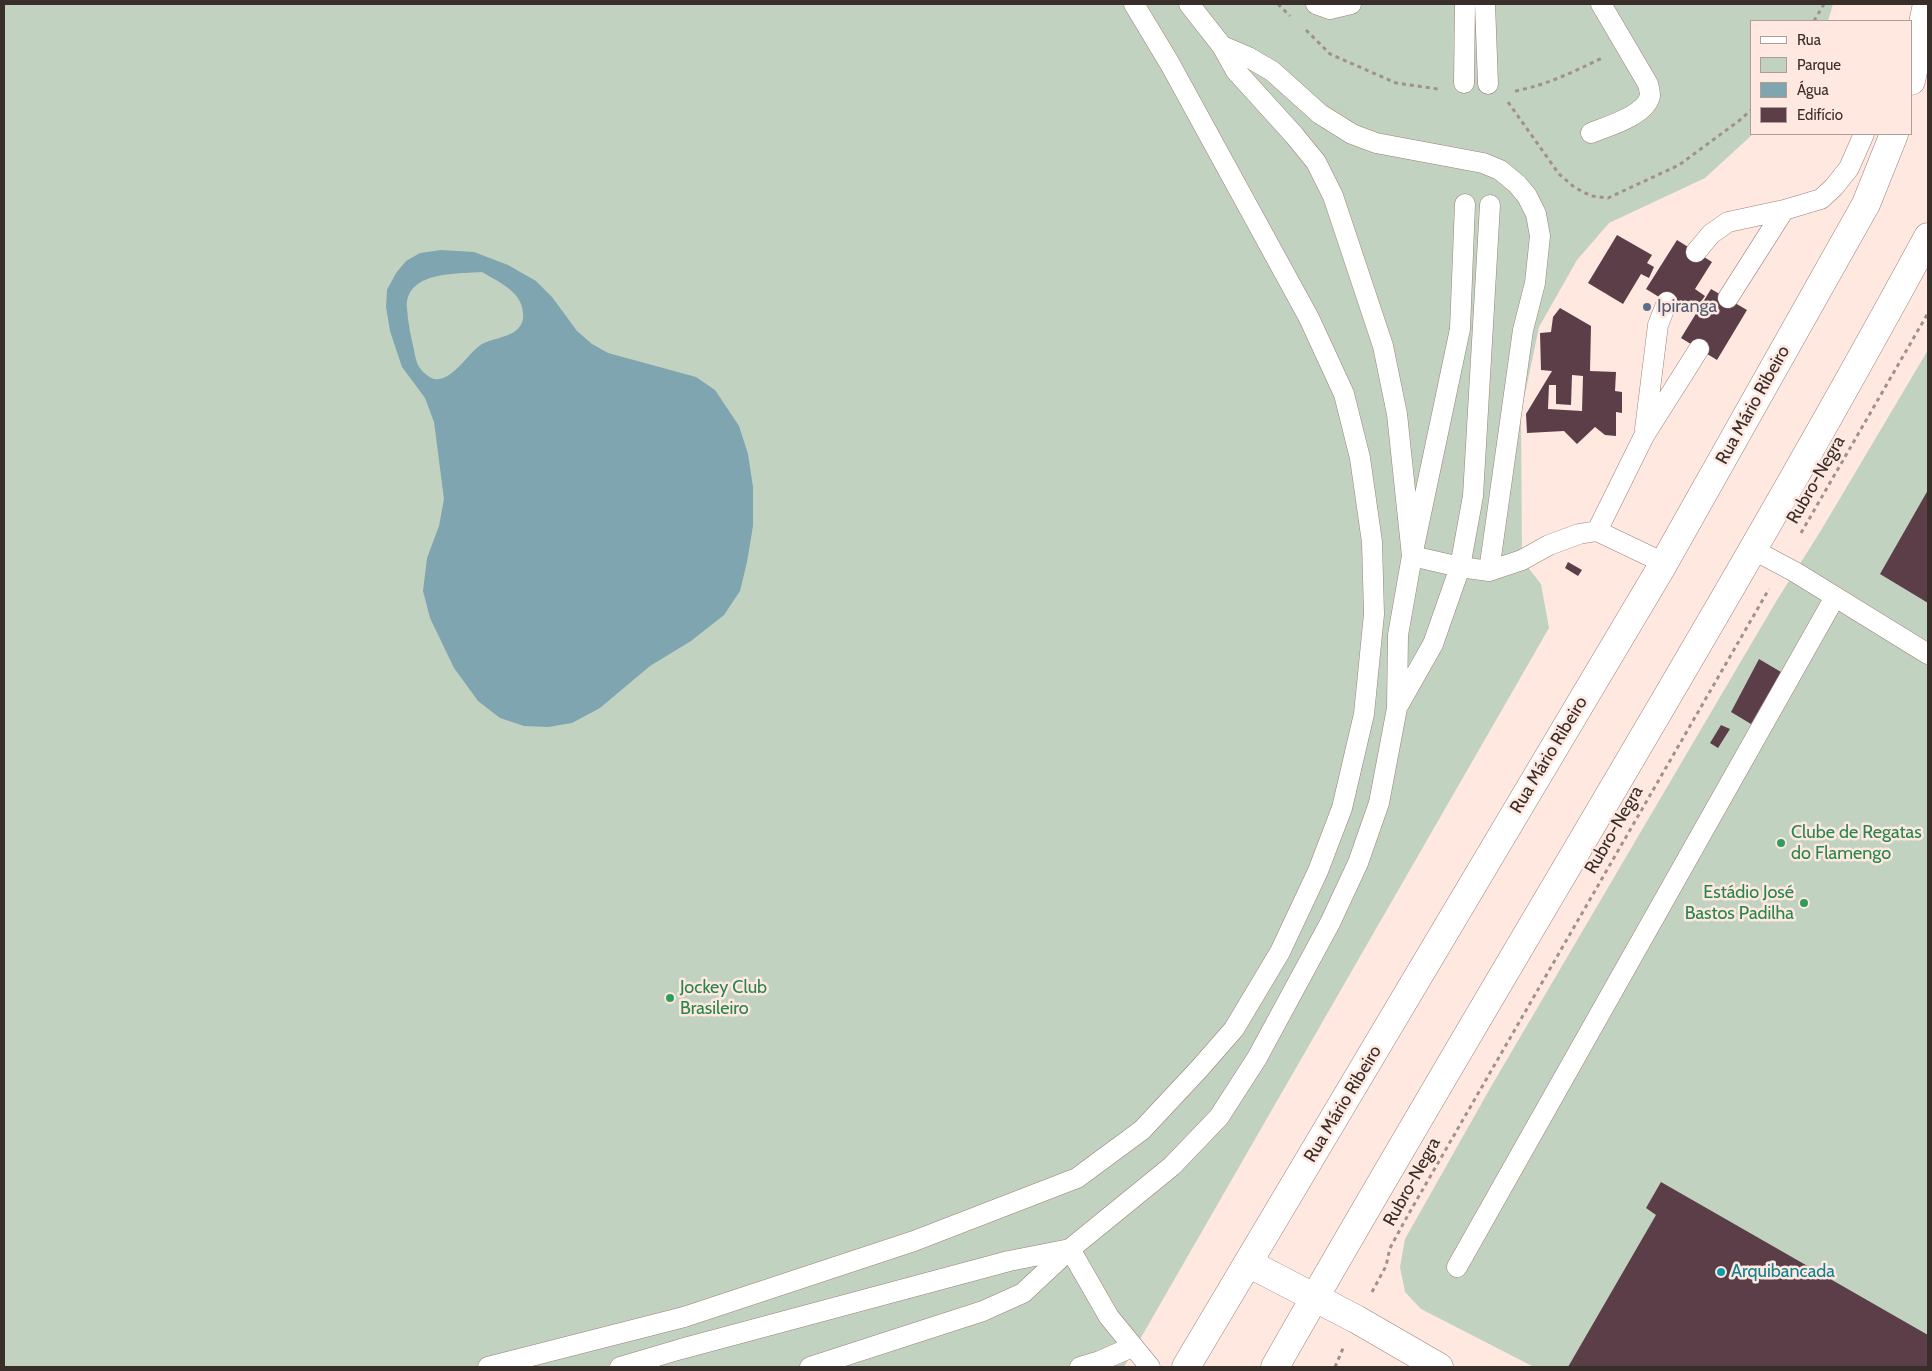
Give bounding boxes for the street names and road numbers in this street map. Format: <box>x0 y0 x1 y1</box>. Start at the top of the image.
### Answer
street label: Rua Mário Ribeiro <box>1711 342 1795 468</box>
street label: Rubro-Negra <box>1782 432 1850 528</box>
street label: Rua Mário Ribeiro <box>1506 693 1592 817</box>
street label: Rubro-Negra <box>1580 782 1648 878</box>
street label: Rua Mário Ribeiro <box>1300 1042 1386 1166</box>
street label: Rubro-Negra <box>1379 1134 1445 1230</box>

